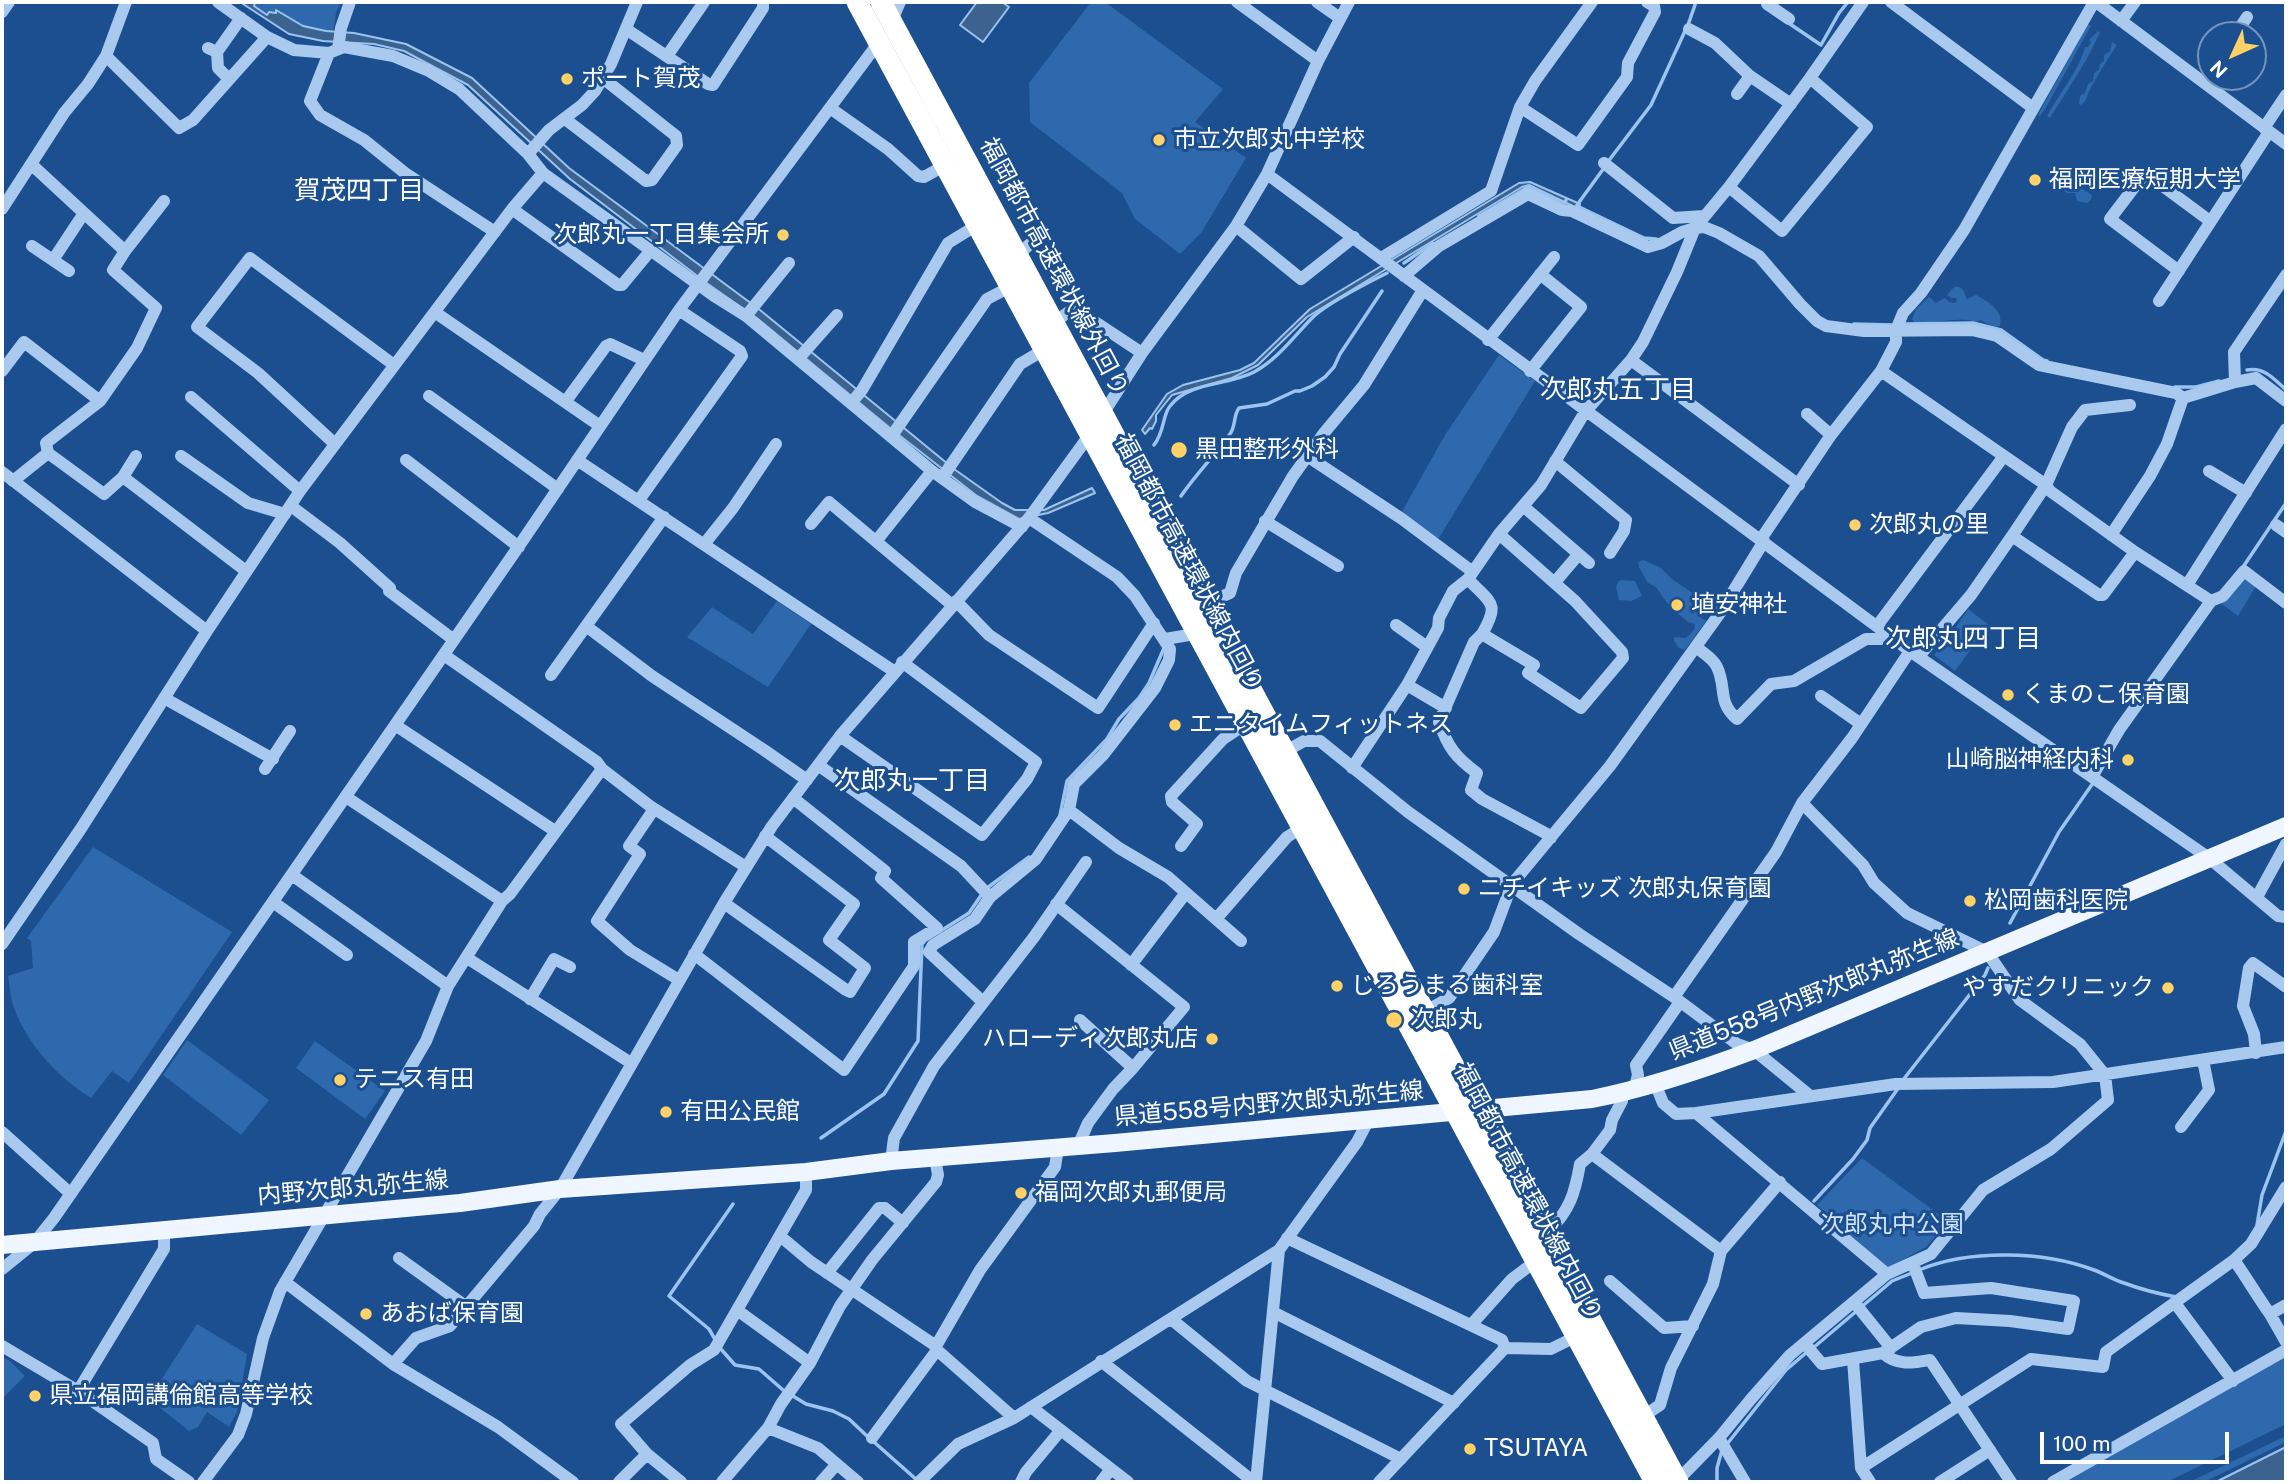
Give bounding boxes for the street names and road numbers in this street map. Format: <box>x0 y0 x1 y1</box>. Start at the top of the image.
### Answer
street label: 福岡都市高速環状線外回り <box>974 133 1134 401</box>
street label: 福岡都市高速環状線内回り <box>1109 429 1269 697</box>
street label: 県道558号内野次郎丸弥生線 <box>1665 924 1963 1066</box>
street label: 福岡都市高速環状線内回り <box>1448 1058 1608 1326</box>
street label: 県道558号内野次郎丸弥生線 <box>1113 1076 1425 1132</box>
street label: 内野次郎丸弥生線 <box>256 1165 450 1211</box>

